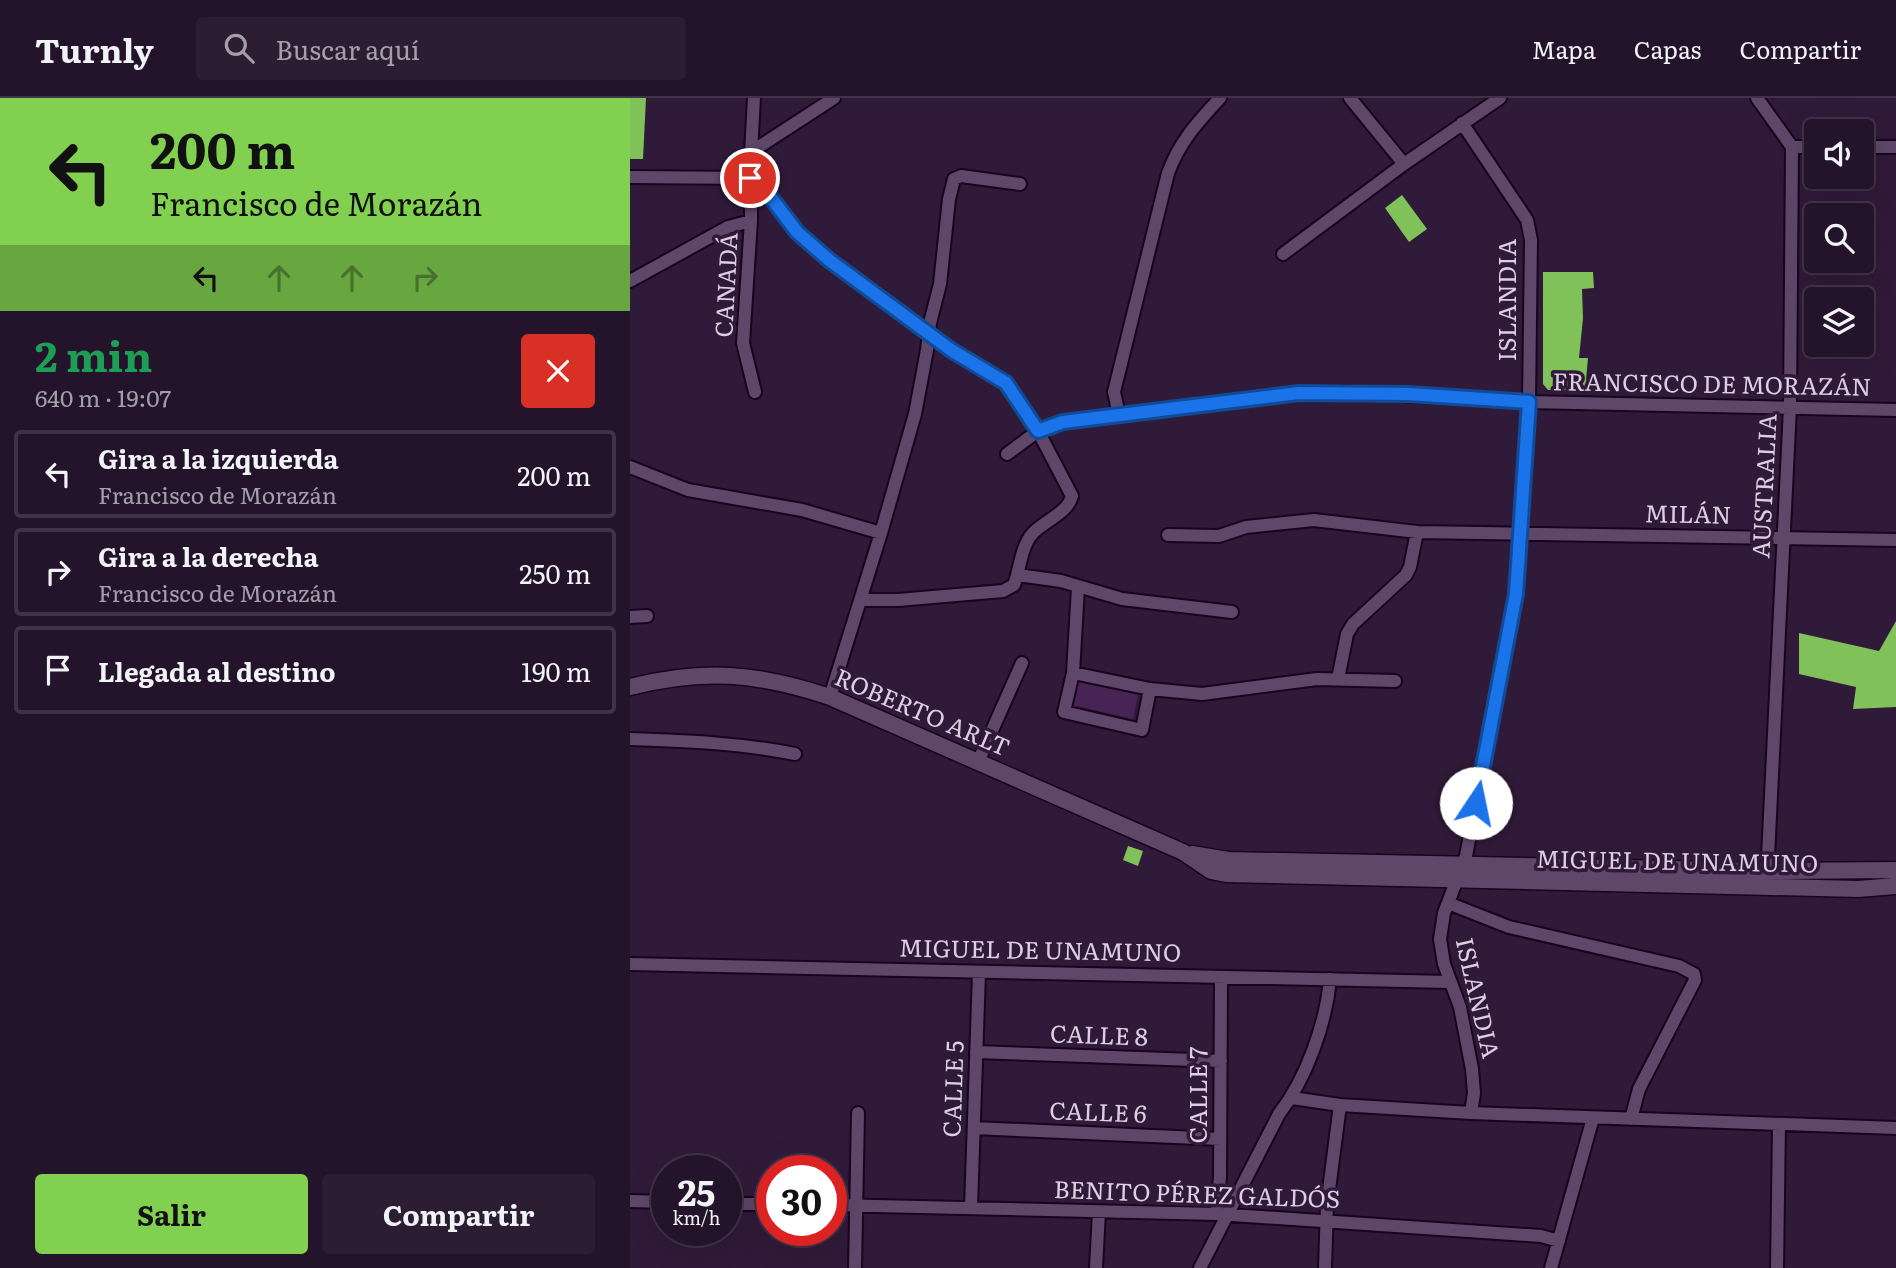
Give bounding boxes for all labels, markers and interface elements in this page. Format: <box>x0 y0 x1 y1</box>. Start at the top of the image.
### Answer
search box <box>196 17 686 80</box>
text: Turnly <box>35 24 154 73</box>
icon: search <box>220 29 258 67</box>
text: Buscar aquí <box>276 29 420 68</box>
text: Mapa <box>1532 31 1596 66</box>
text: Capas <box>1634 31 1701 66</box>
text: Compartir <box>1739 31 1861 66</box>
text: 200 m <box>150 111 295 184</box>
map controls <box>1804 119 1874 357</box>
button: sound <box>1804 119 1874 189</box>
icon: left <box>35 126 126 217</box>
pin <box>720 148 780 208</box>
icon: arrive <box>731 159 769 197</box>
text: Francisco de Morazán <box>150 178 482 226</box>
button: search <box>1804 203 1874 273</box>
street label: CANADÁ <box>704 231 745 338</box>
street label: ISLANDIA <box>1488 238 1523 361</box>
icon: left <box>187 259 225 297</box>
icon: ahead <box>260 259 298 297</box>
icon: ahead <box>333 259 371 297</box>
icon: right <box>406 259 444 297</box>
button: layers <box>1804 287 1874 357</box>
text: 2 min <box>35 323 152 385</box>
button: close <box>521 334 595 408</box>
street label: FRANCISCO DE MORAZÁN <box>1552 362 1872 403</box>
text: 640 m · 19:07 <box>35 380 171 414</box>
street label: AUSTRALIA <box>1741 412 1784 559</box>
text: Gira a la izquierda <box>98 438 339 477</box>
icon: left <box>39 455 77 493</box>
text: 200 m <box>517 455 591 494</box>
text: Francisco de Morazán <box>98 477 337 511</box>
street label: MILÁN <box>1644 494 1732 531</box>
text: Gira a la derecha <box>98 536 318 575</box>
icon: right <box>39 553 77 591</box>
text: 250 m <box>519 553 591 592</box>
text: Francisco de Morazán <box>98 575 337 609</box>
icon: arrive <box>39 651 77 689</box>
text: Llegada al destino <box>98 651 335 690</box>
text: 190 m <box>521 651 591 690</box>
street label: ROBERTO ARLT <box>830 658 1016 763</box>
position arrow <box>1439 766 1513 840</box>
street label: MIGUEL DE UNAMUNO <box>1536 840 1819 879</box>
street label: MIGUEL DE UNAMUNO <box>899 929 1182 968</box>
street label: ISLANDIA <box>1449 934 1510 1062</box>
street label: CALLE 8 <box>1050 1014 1149 1053</box>
street label: CALLE 5 <box>932 1040 971 1138</box>
street label: CALLE 7 <box>1179 1047 1214 1143</box>
street label: CALLE 6 <box>1049 1091 1148 1130</box>
speed limit sign: 30 <box>756 1155 847 1246</box>
text: 25 <box>678 1165 715 1217</box>
street label: BENITO PÉREZ GALDÓS <box>1053 1170 1341 1215</box>
button: Salir <box>35 1174 308 1254</box>
button: Compartir <box>322 1174 595 1254</box>
text: km/h <box>673 1204 720 1231</box>

